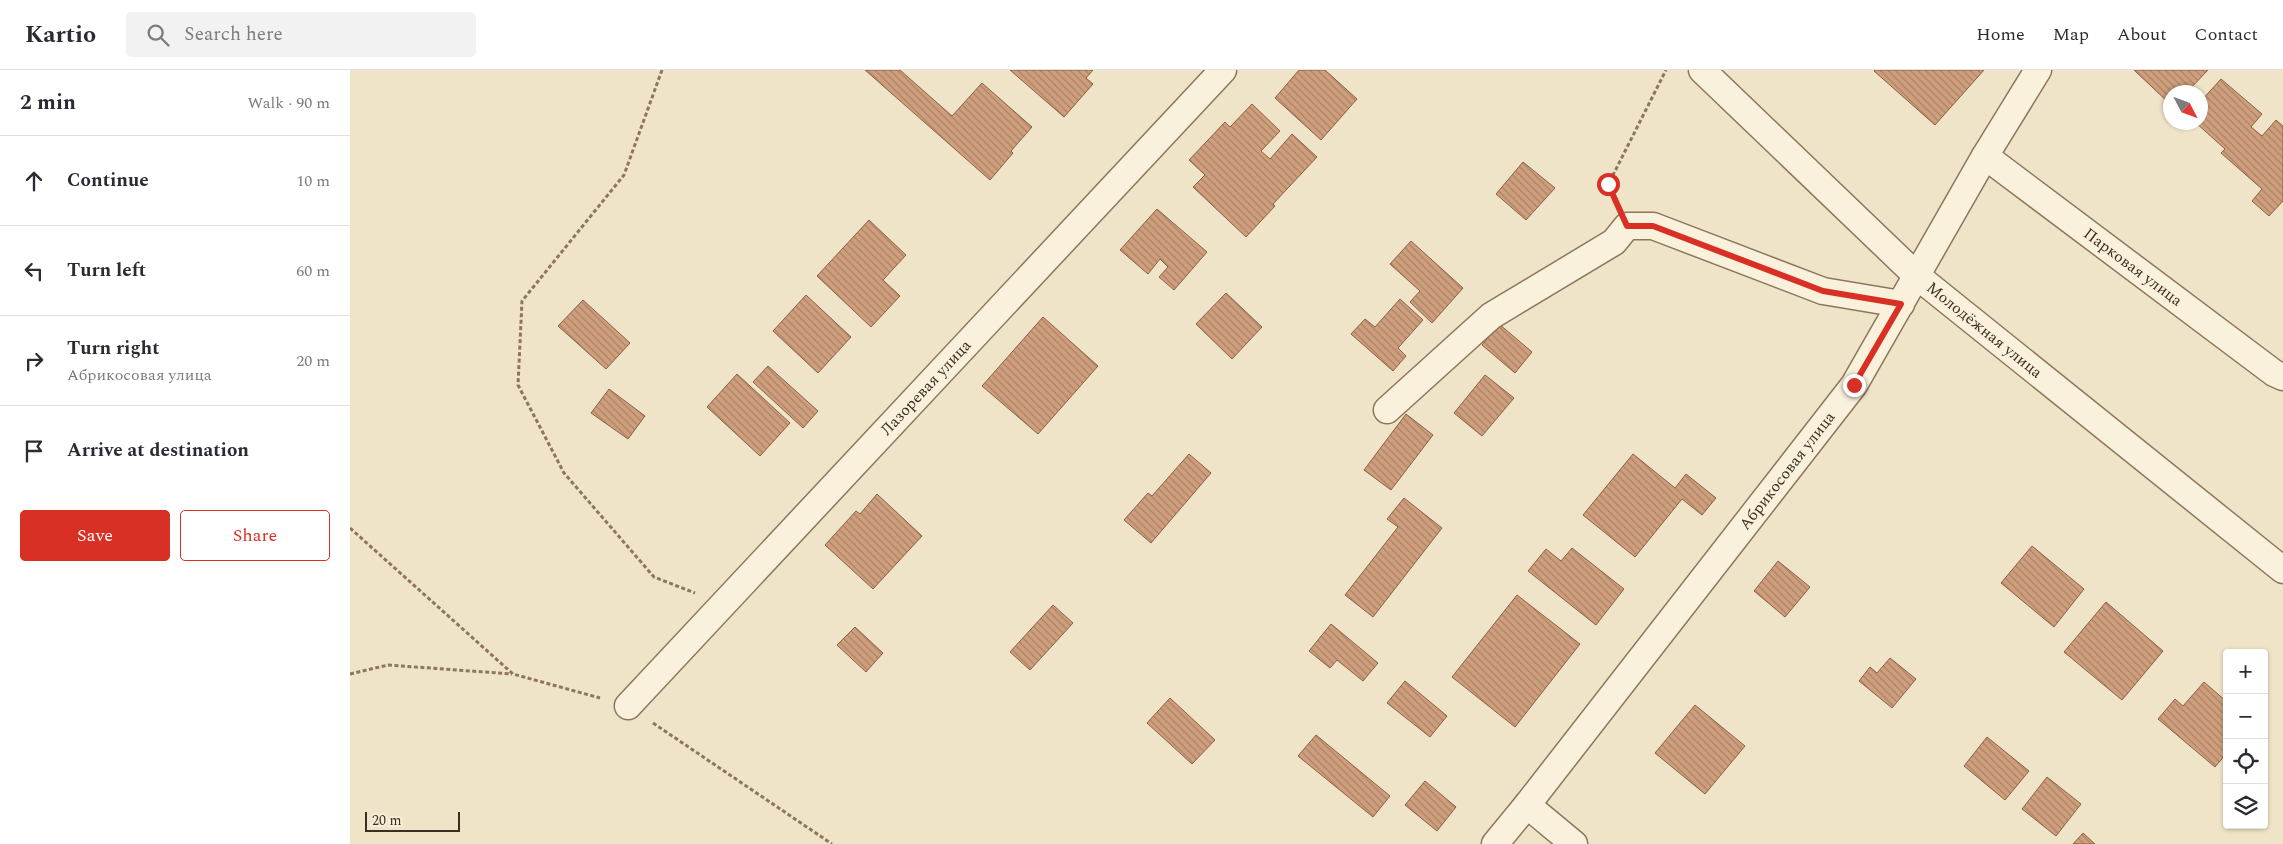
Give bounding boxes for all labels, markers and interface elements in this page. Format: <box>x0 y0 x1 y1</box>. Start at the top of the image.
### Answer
search box <box>126 12 476 57</box>
text: Kartio <box>25 17 96 53</box>
text: Search here <box>184 20 283 49</box>
icon: search <box>144 21 172 49</box>
text: Home <box>1976 21 2025 48</box>
text: Map <box>2053 21 2089 48</box>
text: About <box>2117 21 2167 48</box>
text: Contact <box>2195 21 2258 48</box>
north arrow <box>2163 85 2208 130</box>
text: 2 min <box>20 87 76 119</box>
text: Walk · 90 m <box>247 91 330 115</box>
text: Continue <box>67 166 149 195</box>
icon: ahead <box>20 167 48 195</box>
text: 10 m <box>296 169 330 193</box>
route start <box>1597 173 1620 196</box>
street label: Парковая улица <box>2078 222 2188 312</box>
text: Turn left <box>67 256 146 285</box>
icon: left <box>20 257 48 285</box>
text: 60 m <box>296 259 330 283</box>
street label: Молодёжная улица <box>1921 276 2048 384</box>
text: Turn right <box>67 334 160 363</box>
street label: Лазоревая улица <box>875 334 977 441</box>
icon: right <box>20 347 48 375</box>
text: 20 m <box>296 349 330 373</box>
text: Абрикосовая улица <box>67 363 212 387</box>
route end <box>1843 374 1866 397</box>
street label: Абрикосовая улица <box>1733 406 1841 535</box>
text: Arrive at destination <box>67 436 249 465</box>
icon: arrive <box>20 437 48 465</box>
button: Save <box>20 510 170 561</box>
button: Share <box>180 510 330 561</box>
map controls <box>2223 649 2268 829</box>
button: + <box>2223 649 2268 694</box>
button: − <box>2223 694 2268 739</box>
button: locate <box>2223 739 2268 784</box>
button: layers <box>2223 784 2268 829</box>
scale bar <box>365 809 460 832</box>
text: 20 m <box>372 810 402 831</box>

